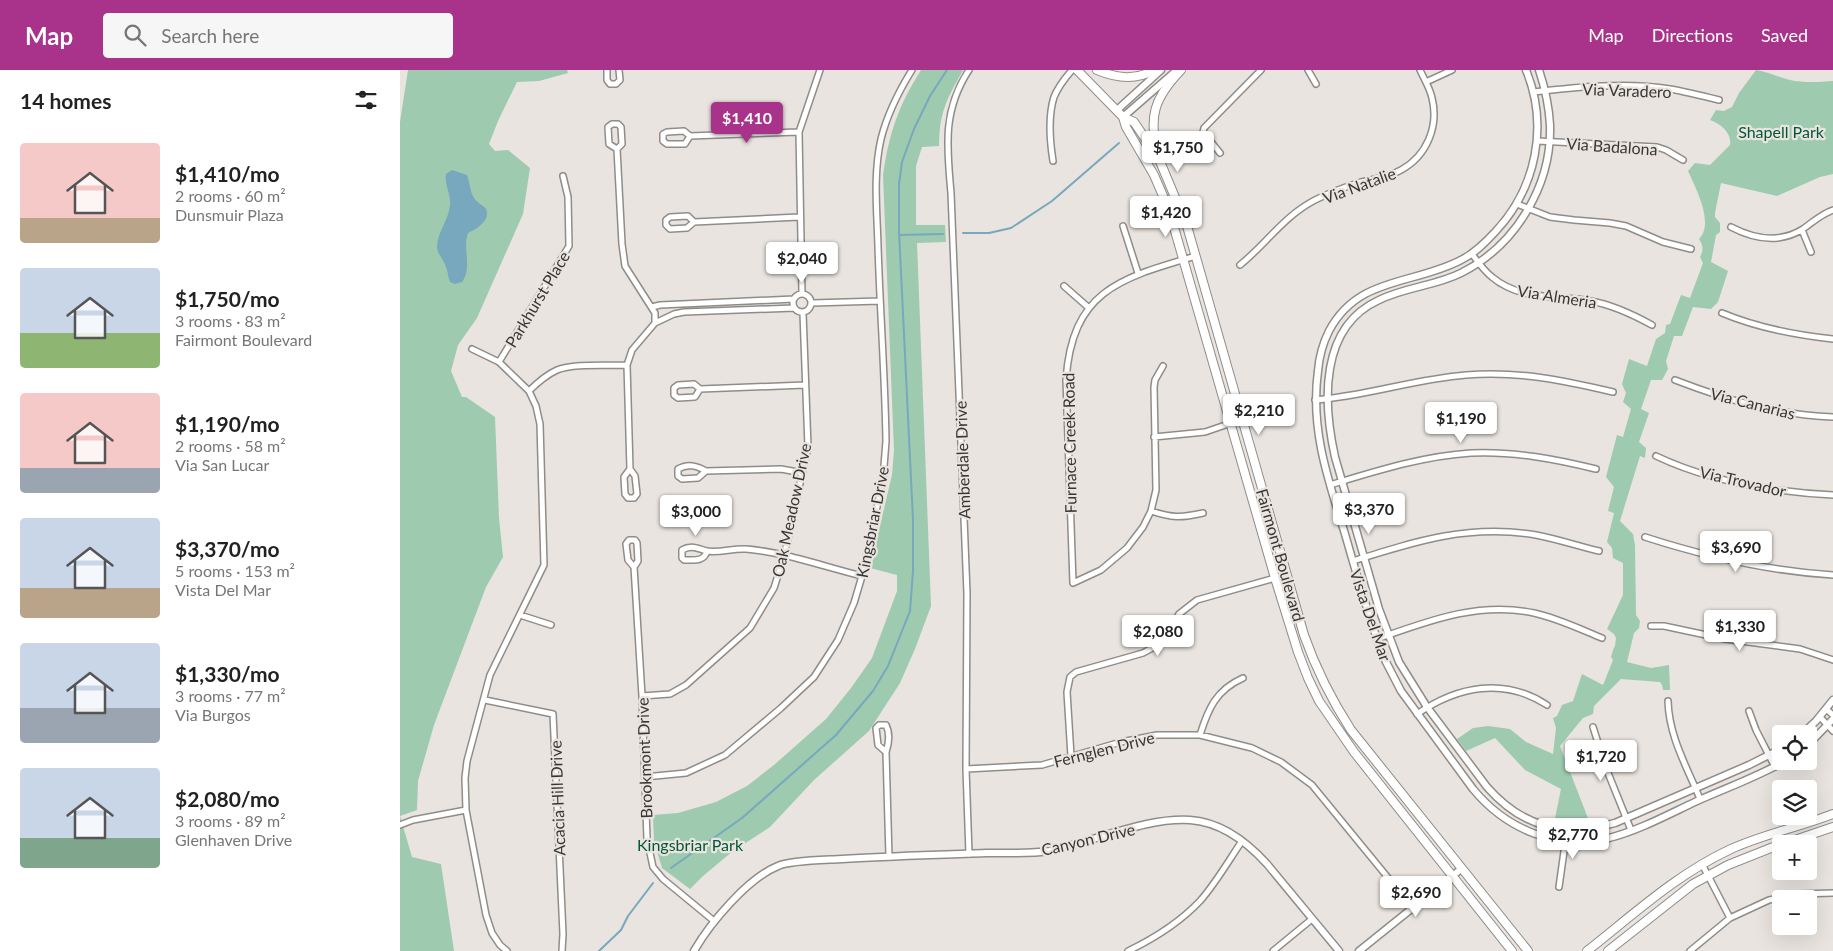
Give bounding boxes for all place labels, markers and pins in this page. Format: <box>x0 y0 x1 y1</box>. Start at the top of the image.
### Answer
pin: $1,410 <box>706 102 788 144</box>
pin: $1,750 <box>1137 131 1219 173</box>
pin: $1,420 <box>1125 196 1207 238</box>
pin: $2,040 <box>761 242 843 284</box>
pin: $2,210 <box>1218 394 1300 436</box>
pin: $1,190 <box>1420 402 1502 444</box>
pin: $3,370 <box>1328 492 1410 535</box>
pin: $3,000 <box>655 494 737 537</box>
pin: $3,690 <box>1695 530 1777 573</box>
pin: $1,330 <box>1699 610 1781 652</box>
pin: $2,080 <box>1117 614 1199 657</box>
pin: $1,720 <box>1560 740 1642 782</box>
pin: $2,770 <box>1532 818 1614 860</box>
pin: $2,690 <box>1375 876 1457 918</box>

